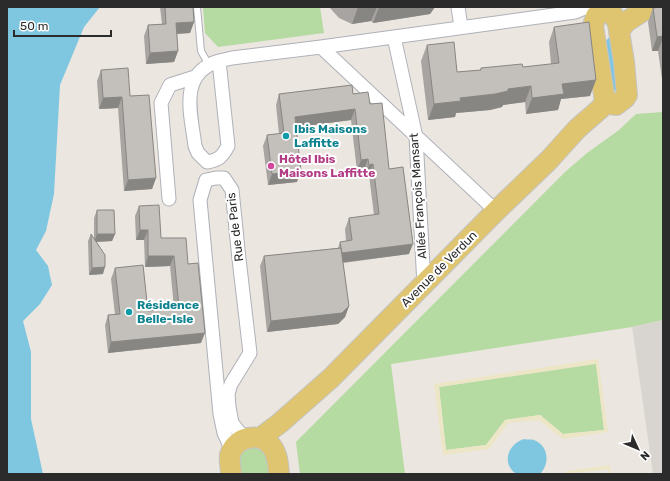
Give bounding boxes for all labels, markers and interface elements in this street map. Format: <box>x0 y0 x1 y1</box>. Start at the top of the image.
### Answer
scale bar <box>14 12 111 38</box>
text: 50 m <box>20 19 48 33</box>
place label: Ibis Maisons Laffitte <box>294 122 367 150</box>
marker: Ibis Maisons Laffitte <box>281 131 291 141</box>
street label: Allée François Mansart <box>407 132 429 260</box>
place label: Hôtel Ibis Maisons Laffitte <box>279 152 375 180</box>
marker: Hôtel Ibis Maisons Laffitte <box>266 161 276 171</box>
street label: Rue de Paris <box>224 192 246 262</box>
street label: Avenue de Verdun <box>398 228 480 310</box>
place label: Résidence Belle-Isle <box>137 298 199 326</box>
marker: Résidence Belle-Isle <box>124 307 134 317</box>
north arrow <box>618 429 658 469</box>
text: N <box>637 448 652 463</box>

